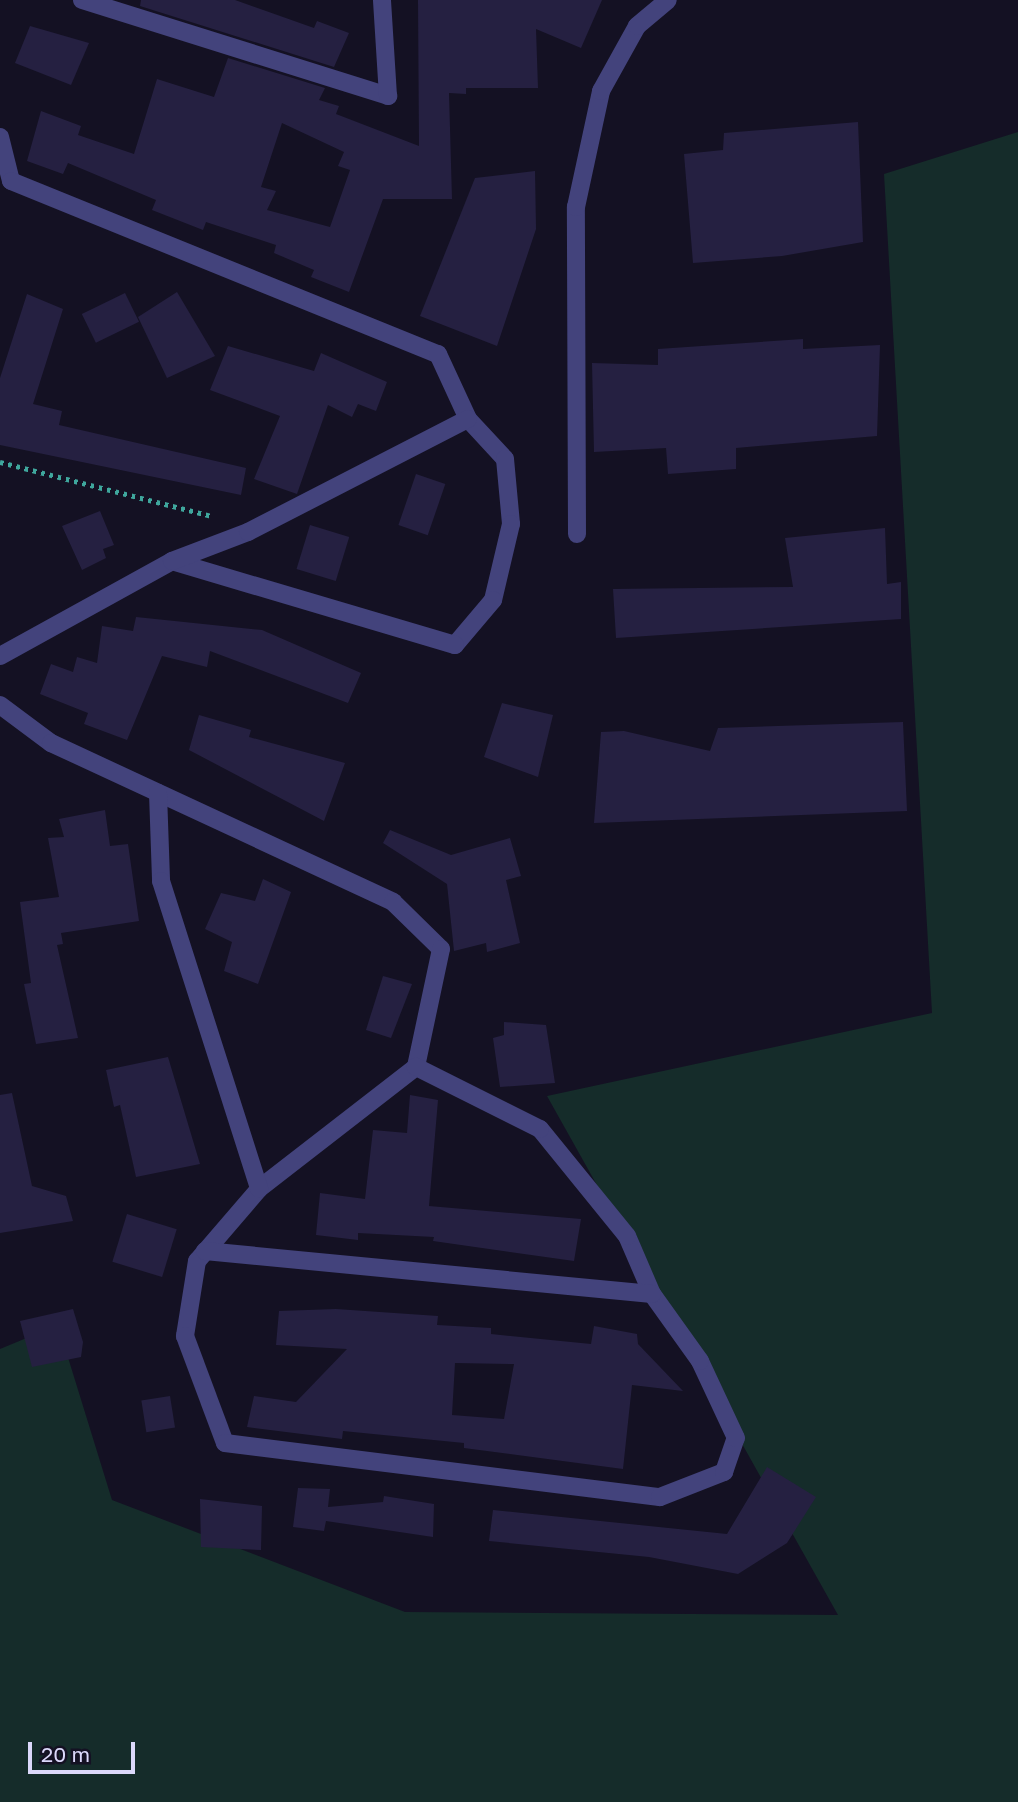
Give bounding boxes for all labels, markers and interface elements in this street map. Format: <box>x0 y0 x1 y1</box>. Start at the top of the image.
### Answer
scale bar <box>32 1728 138 1772</box>
text: 20 m <box>41 1741 90 1767</box>

